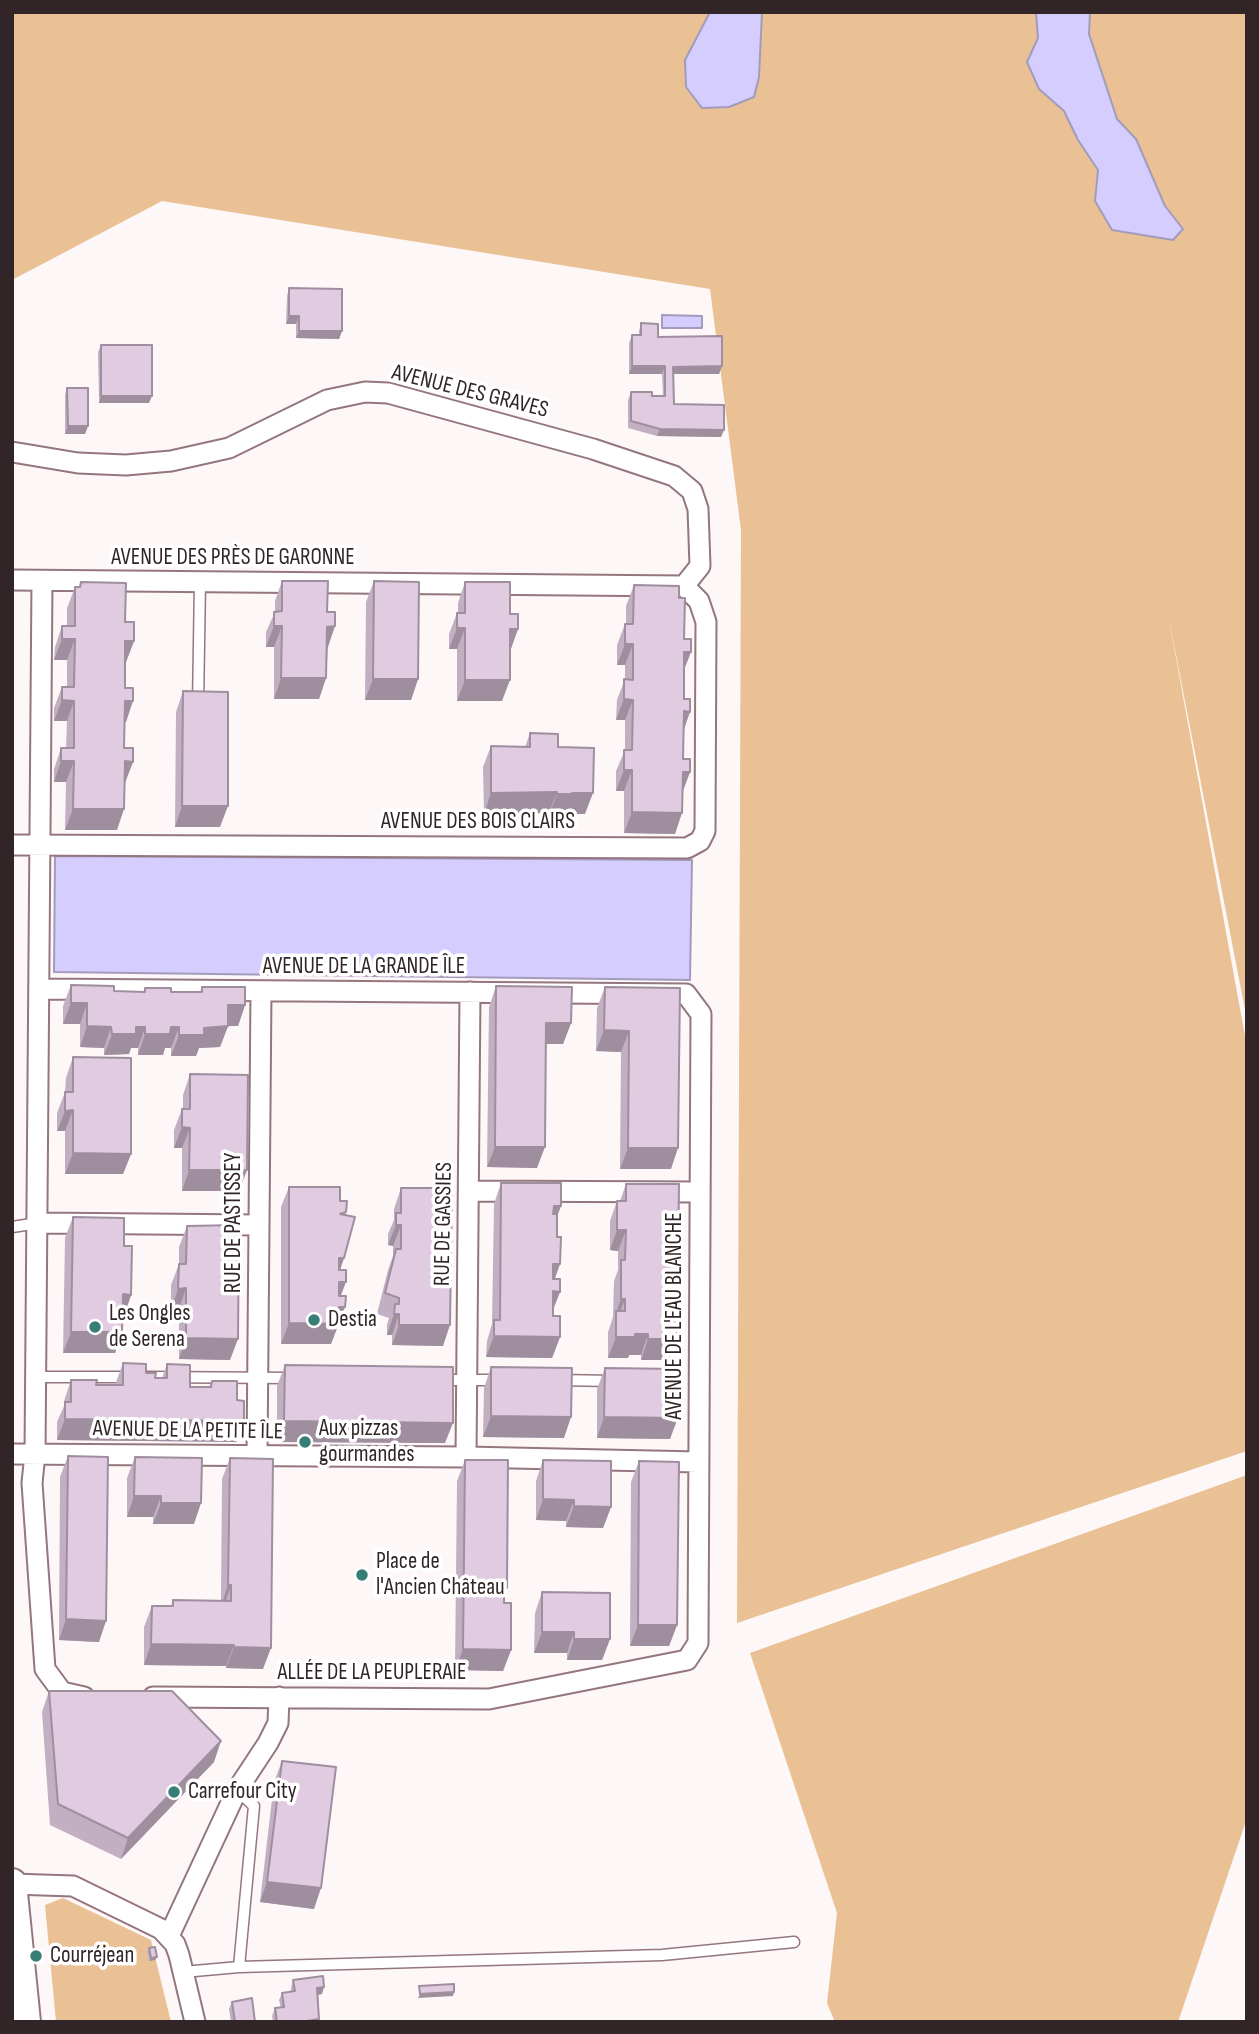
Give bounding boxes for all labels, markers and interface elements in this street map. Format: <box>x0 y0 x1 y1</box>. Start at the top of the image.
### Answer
street label: AVENUE DES GRAVES <box>389 359 551 425</box>
street label: AVENUE DES PRÈS DE GARONNE <box>111 544 355 572</box>
street label: AVENUE DES BOIS CLAIRS <box>381 808 575 836</box>
street label: AVENUE DE LA GRANDE ÎLE <box>263 953 465 981</box>
street label: RUE DE PASTISSEY <box>220 1153 248 1293</box>
street label: RUE DE GASSIES <box>429 1162 459 1286</box>
street label: AVENUE DE L'EAU BLANCHE <box>661 1212 689 1420</box>
place label: Les Ongles de Serena <box>109 1300 191 1354</box>
place label: Destia <box>328 1306 377 1334</box>
marker: Destia <box>306 1312 322 1328</box>
marker: Les Ongles de Serena <box>87 1319 103 1335</box>
place label: Aux pizzas gourmandes <box>319 1415 414 1469</box>
street label: AVENUE DE LA PETITE ÎLE <box>93 1416 283 1446</box>
marker: Aux pizzas gourmandes <box>297 1434 313 1450</box>
place label: Place de l'Ancien Château <box>376 1548 505 1602</box>
marker: Place de l'Ancien Château <box>354 1567 370 1583</box>
street label: ALLÉE DE LA PEUPLERAIE <box>278 1659 466 1687</box>
place label: Carrefour City <box>188 1778 297 1806</box>
marker: Carrefour City <box>166 1784 182 1800</box>
place label: Courréjean <box>50 1942 134 1970</box>
marker: Courréjean <box>28 1948 44 1964</box>

